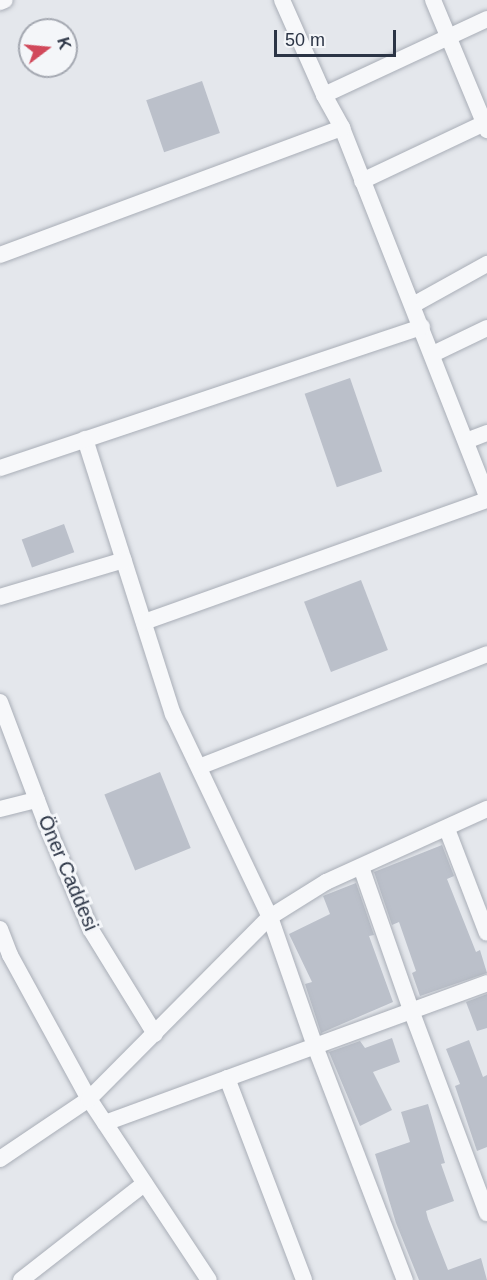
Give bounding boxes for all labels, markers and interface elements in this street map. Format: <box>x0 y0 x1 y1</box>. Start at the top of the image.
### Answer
north arrow <box>18 18 78 78</box>
scale bar <box>277 18 398 56</box>
text: 50 m <box>285 30 325 50</box>
text: K <box>54 36 74 51</box>
street label: Öner Caddesi <box>33 812 103 934</box>

